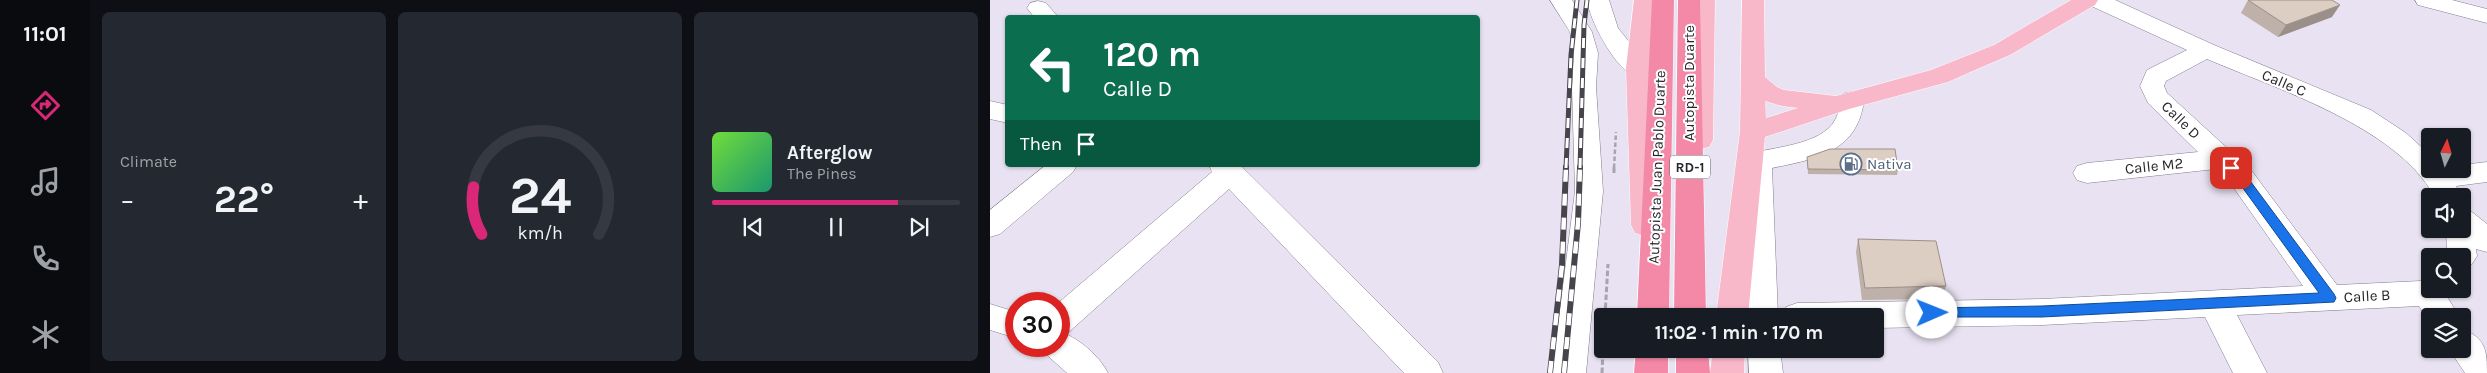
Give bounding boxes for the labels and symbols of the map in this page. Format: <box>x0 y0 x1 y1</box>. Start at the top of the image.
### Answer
street label: Autopista Duarte <box>1680 25 1698 141</box>
street label: Calle C <box>2259 66 2309 100</box>
street label: Autopista Juan Pablo Duarte <box>1645 70 1669 264</box>
street label: Calle D <box>2158 97 2204 143</box>
north arrow <box>2421 128 2471 178</box>
pin <box>2210 147 2252 189</box>
fuel station icon: Nativa <box>1839 152 1863 176</box>
street label: Calle M2 <box>2124 154 2184 178</box>
place label: Nativa <box>1867 155 1911 173</box>
road number: RD-1 <box>1670 156 1710 178</box>
position arrow <box>1905 286 1957 338</box>
street label: Calle B <box>2343 286 2391 306</box>
speed limit sign: 30 <box>1005 292 1070 357</box>

